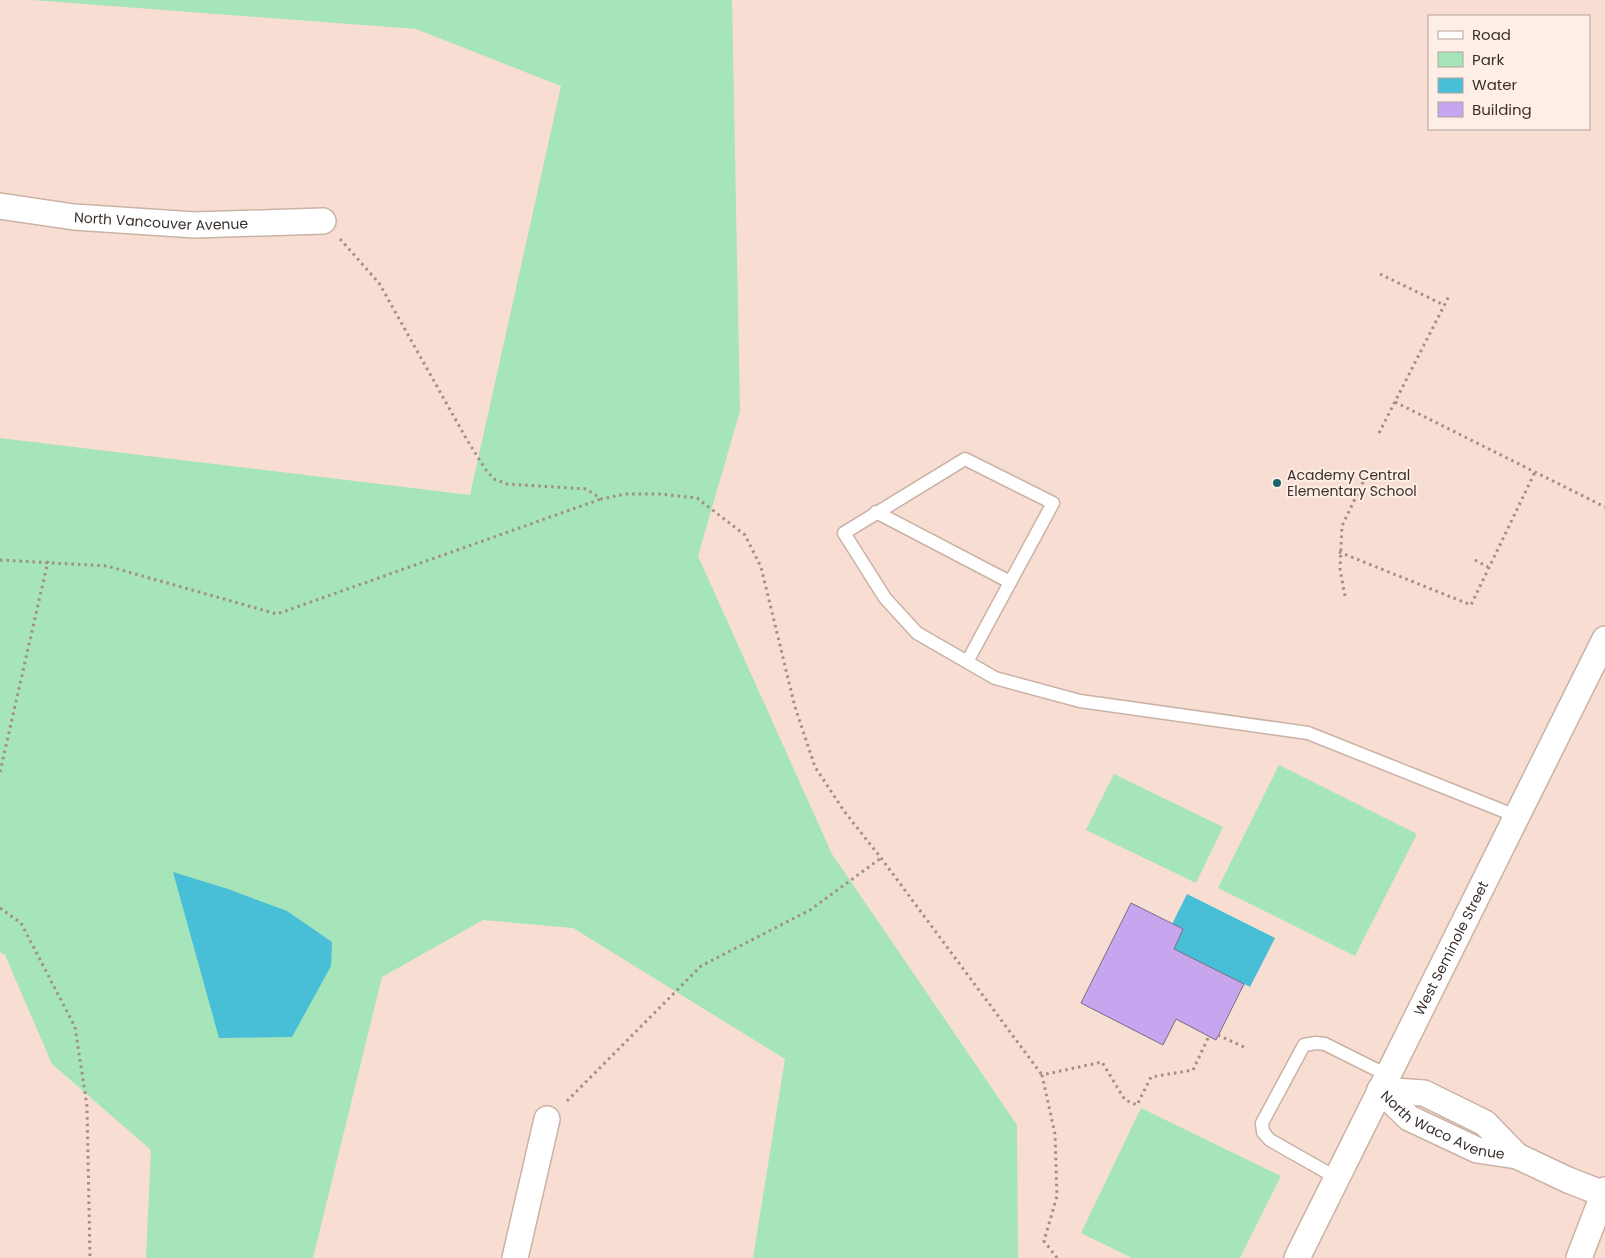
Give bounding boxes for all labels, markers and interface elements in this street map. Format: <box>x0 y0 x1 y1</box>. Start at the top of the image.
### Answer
legend <box>1428 15 1590 130</box>
text: Road <box>1472 24 1511 45</box>
text: Park <box>1472 49 1504 70</box>
text: Water <box>1472 74 1518 95</box>
text: Building <box>1472 99 1532 120</box>
street label: North Vancouver Avenue <box>73 207 249 235</box>
place label: Academy Central Elementary School <box>1287 465 1417 501</box>
marker: Academy Central Elementary School <box>1271 477 1283 489</box>
street label: West Seminole Street <box>1409 877 1493 1019</box>
street label: North Waco Avenue <box>1376 1086 1506 1164</box>

